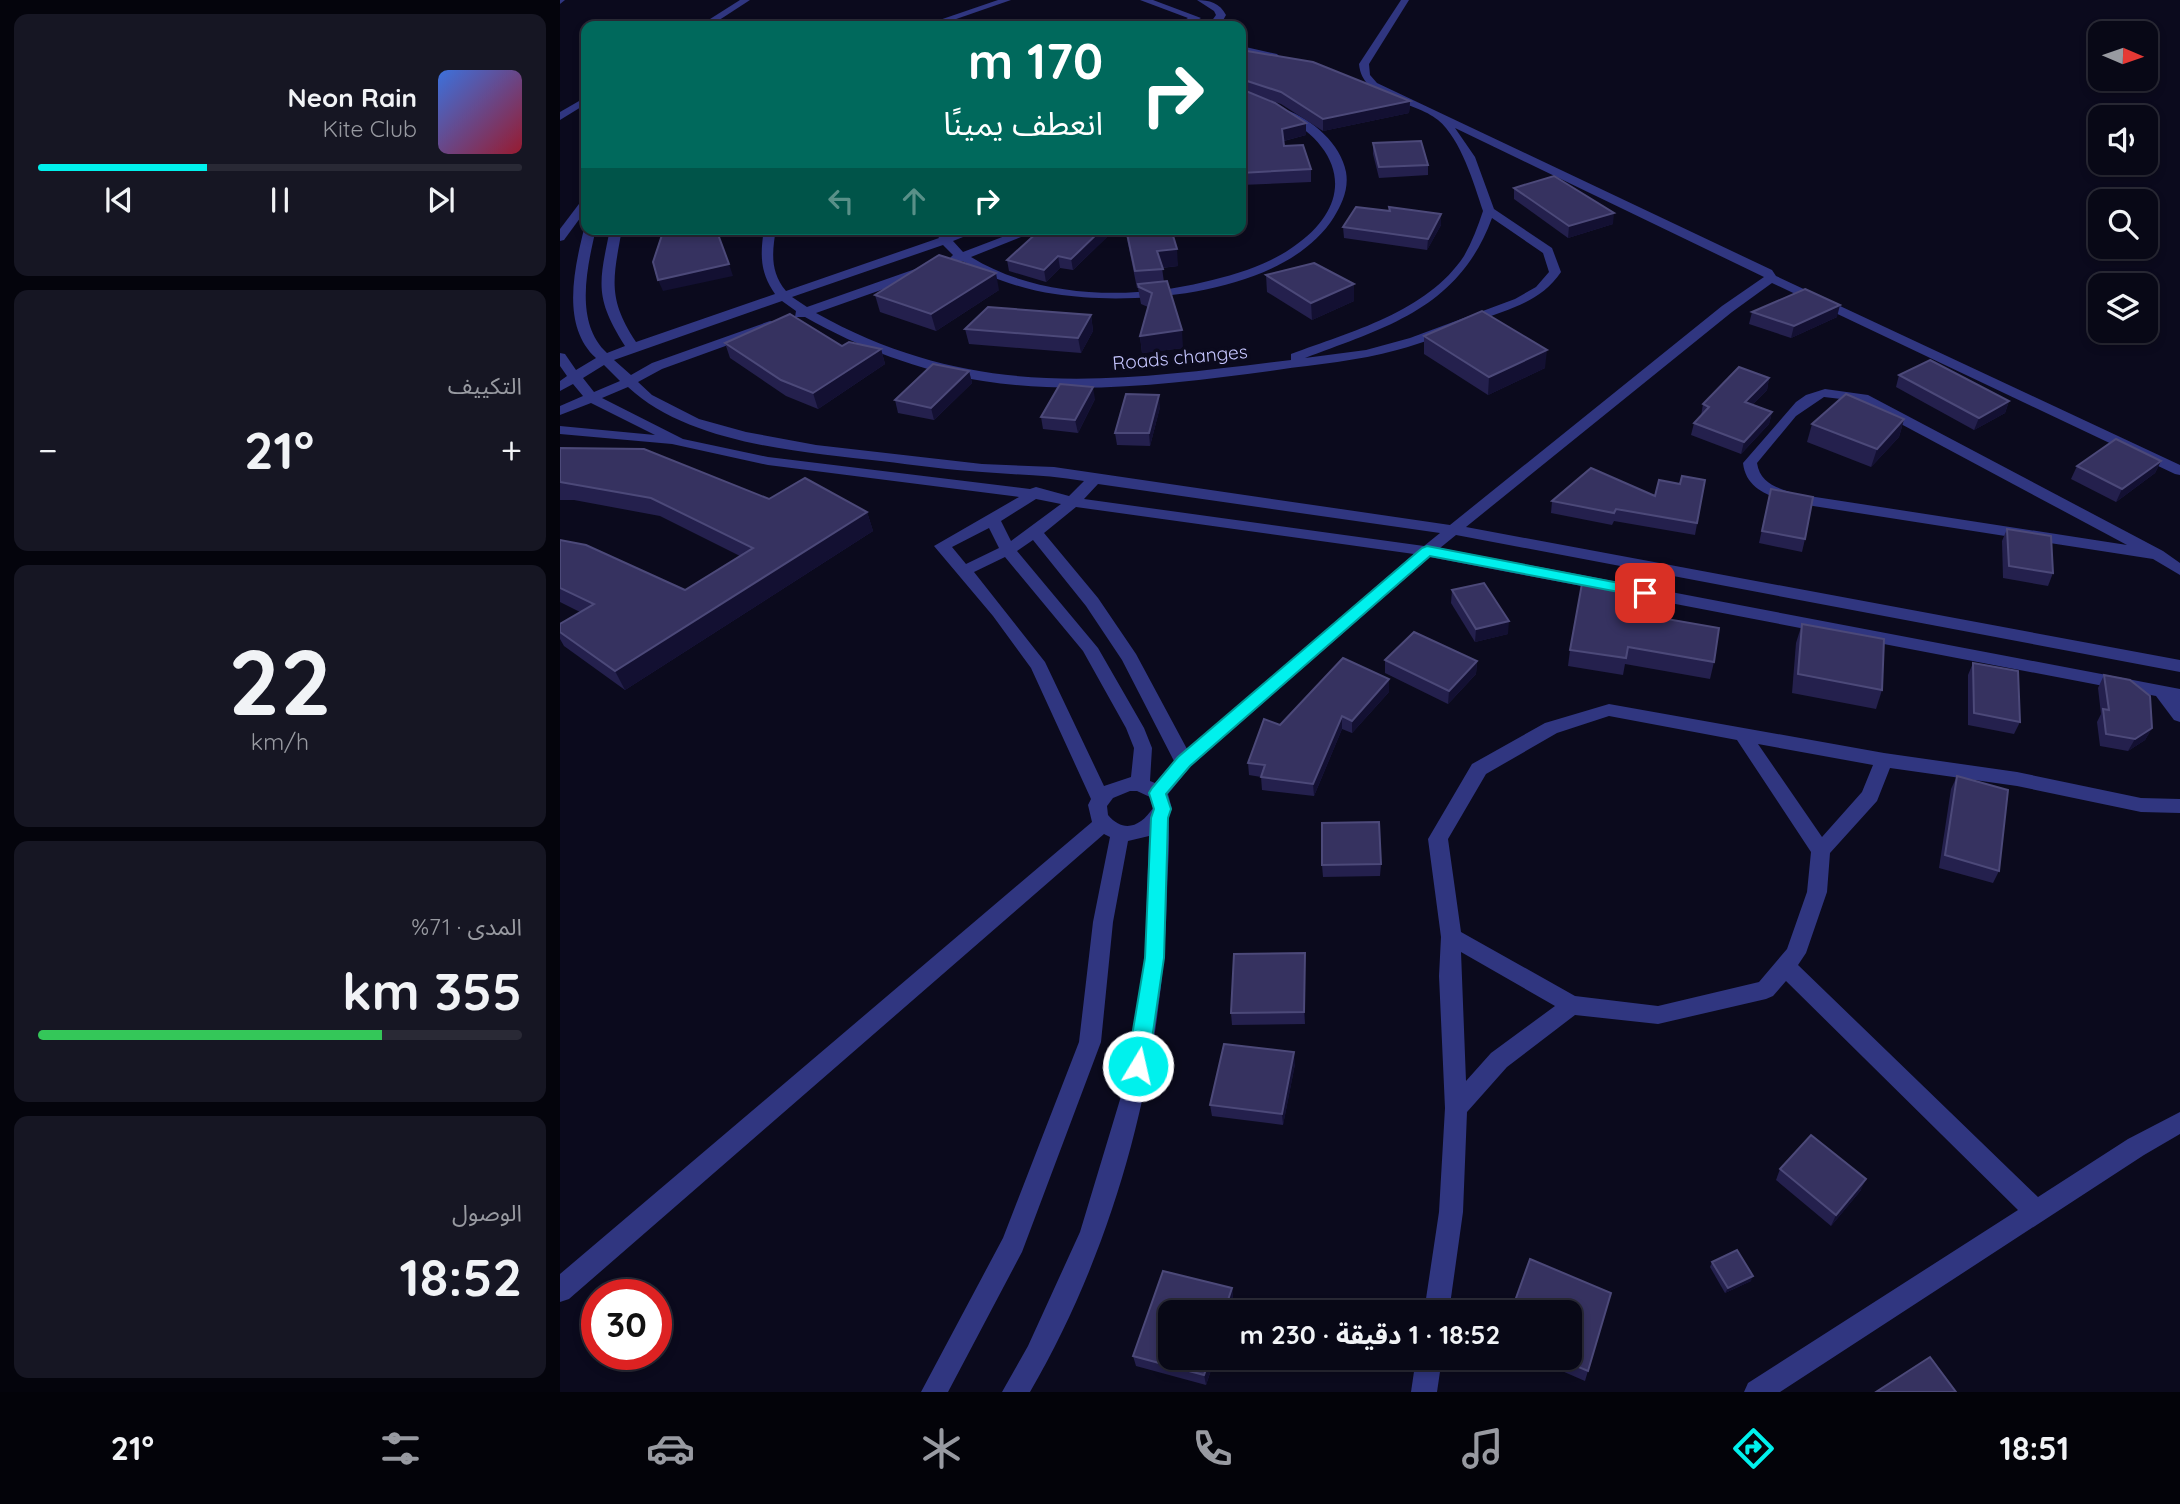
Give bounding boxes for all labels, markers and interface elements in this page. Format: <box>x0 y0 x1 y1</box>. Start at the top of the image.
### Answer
north arrow <box>2088 21 2158 91</box>
map controls <box>2088 21 2158 343</box>
text: 170 m <box>968 30 1103 91</box>
icon: right <box>1127 49 1218 140</box>
text: Neon Rain <box>288 81 417 114</box>
text: انعطف يمينًا <box>943 103 1103 143</box>
button: sound <box>2088 105 2158 175</box>
text: Kite Club <box>322 114 417 143</box>
icon: previous <box>100 181 138 219</box>
icon: pause <box>261 181 299 219</box>
icon: next <box>422 181 460 219</box>
icon: left <box>822 182 860 220</box>
icon: ahead <box>895 182 933 220</box>
icon: right <box>968 182 1006 220</box>
button: search <box>2088 189 2158 259</box>
button: layers <box>2088 273 2158 343</box>
street label: Roads changes <box>1111 339 1249 375</box>
text: التكييف <box>448 371 522 400</box>
text: 21° <box>244 417 314 482</box>
text: − <box>38 426 58 474</box>
text: + <box>501 426 522 474</box>
pin <box>1615 563 1675 623</box>
icon: arrive <box>1626 574 1664 612</box>
text: 22 <box>228 624 332 738</box>
text: km/h <box>251 727 309 756</box>
text: المدى · 71% <box>411 912 522 941</box>
text: 355 km <box>342 958 522 1023</box>
position arrow <box>1101 1029 1175 1103</box>
text: الوصول <box>452 1198 522 1227</box>
text: 18:52 <box>400 1244 522 1309</box>
speed limit sign: 30 <box>581 1279 672 1370</box>
text: 18:52 · 1 دقيقة · 230 m <box>1240 1318 1500 1351</box>
icon: filters <box>376 1424 425 1473</box>
icon: car <box>646 1424 695 1473</box>
icon: climate <box>917 1424 966 1473</box>
icon: phone <box>1188 1424 1237 1473</box>
icon: music <box>1458 1424 1507 1473</box>
icon: directions <box>1729 1424 1778 1473</box>
text: 21° <box>111 1428 154 1468</box>
text: 18:51 <box>2000 1428 2069 1468</box>

